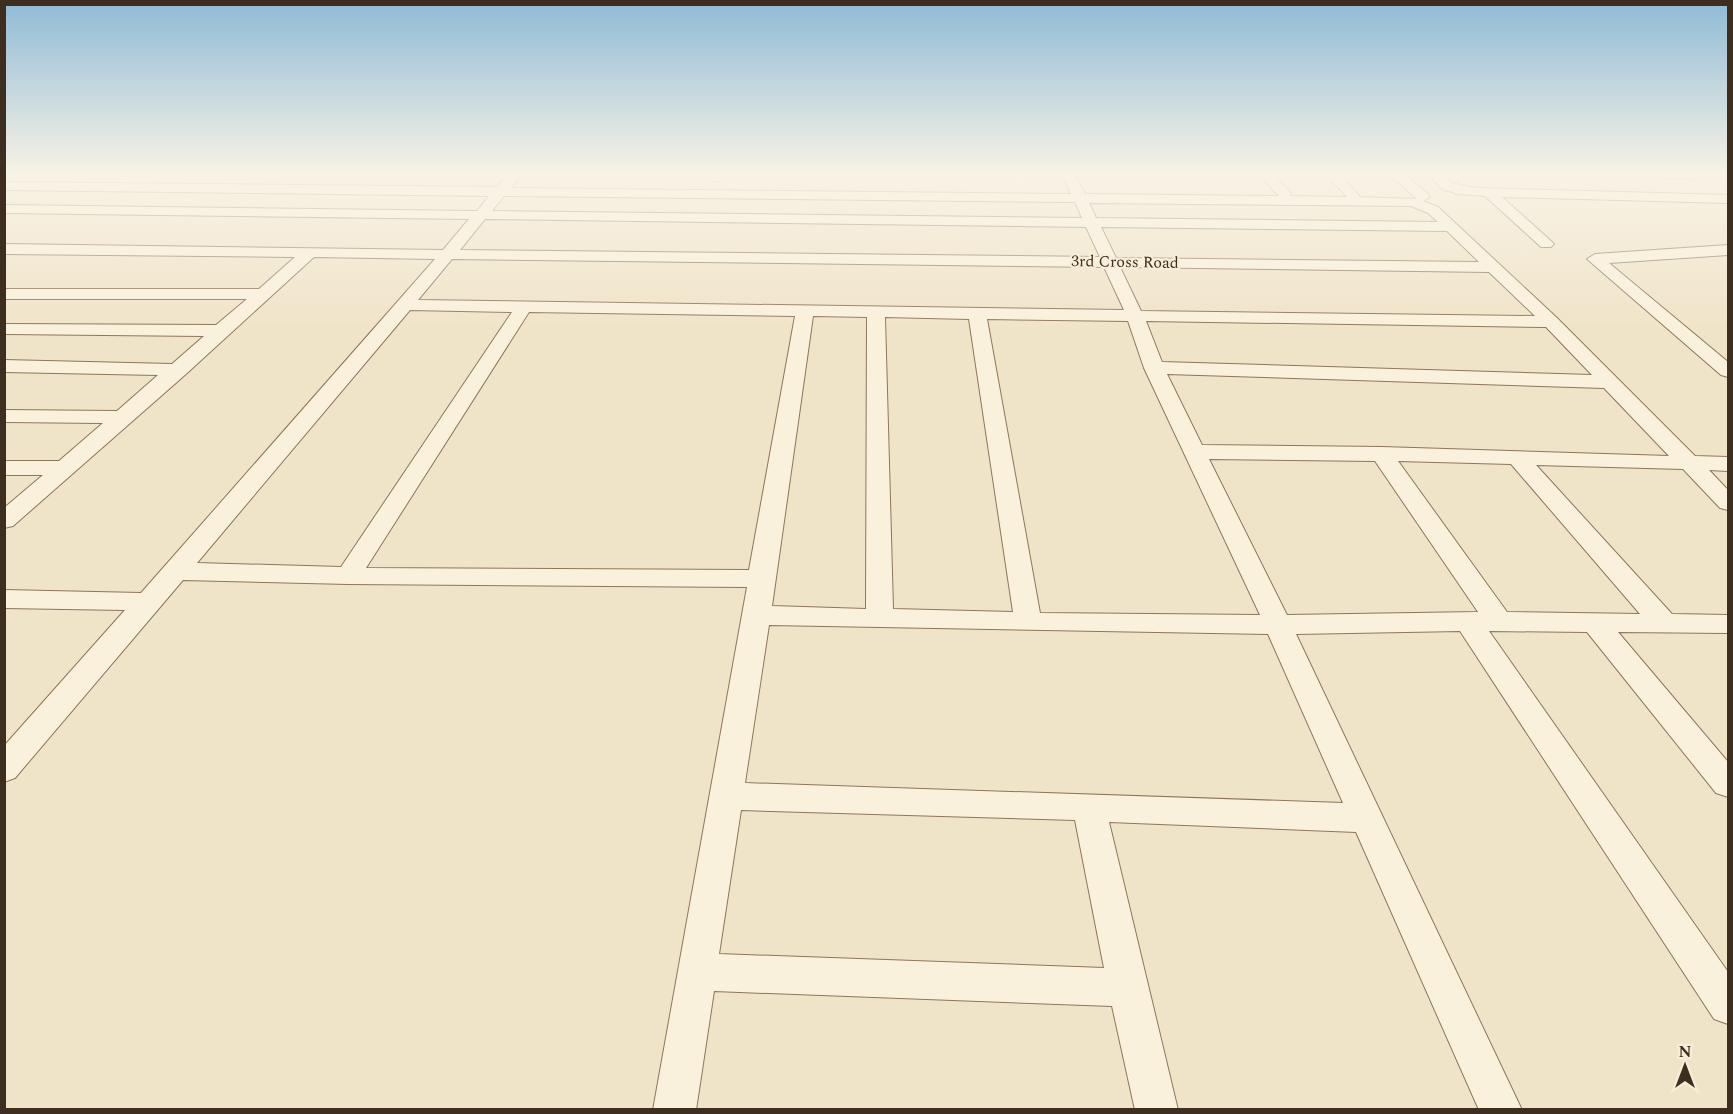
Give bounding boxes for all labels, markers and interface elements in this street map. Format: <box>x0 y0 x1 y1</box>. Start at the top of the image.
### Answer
street label: 3rd Cross Road <box>1071 249 1179 275</box>
north arrow <box>1655 1036 1715 1096</box>
text: N <box>1678 1040 1692 1064</box>

